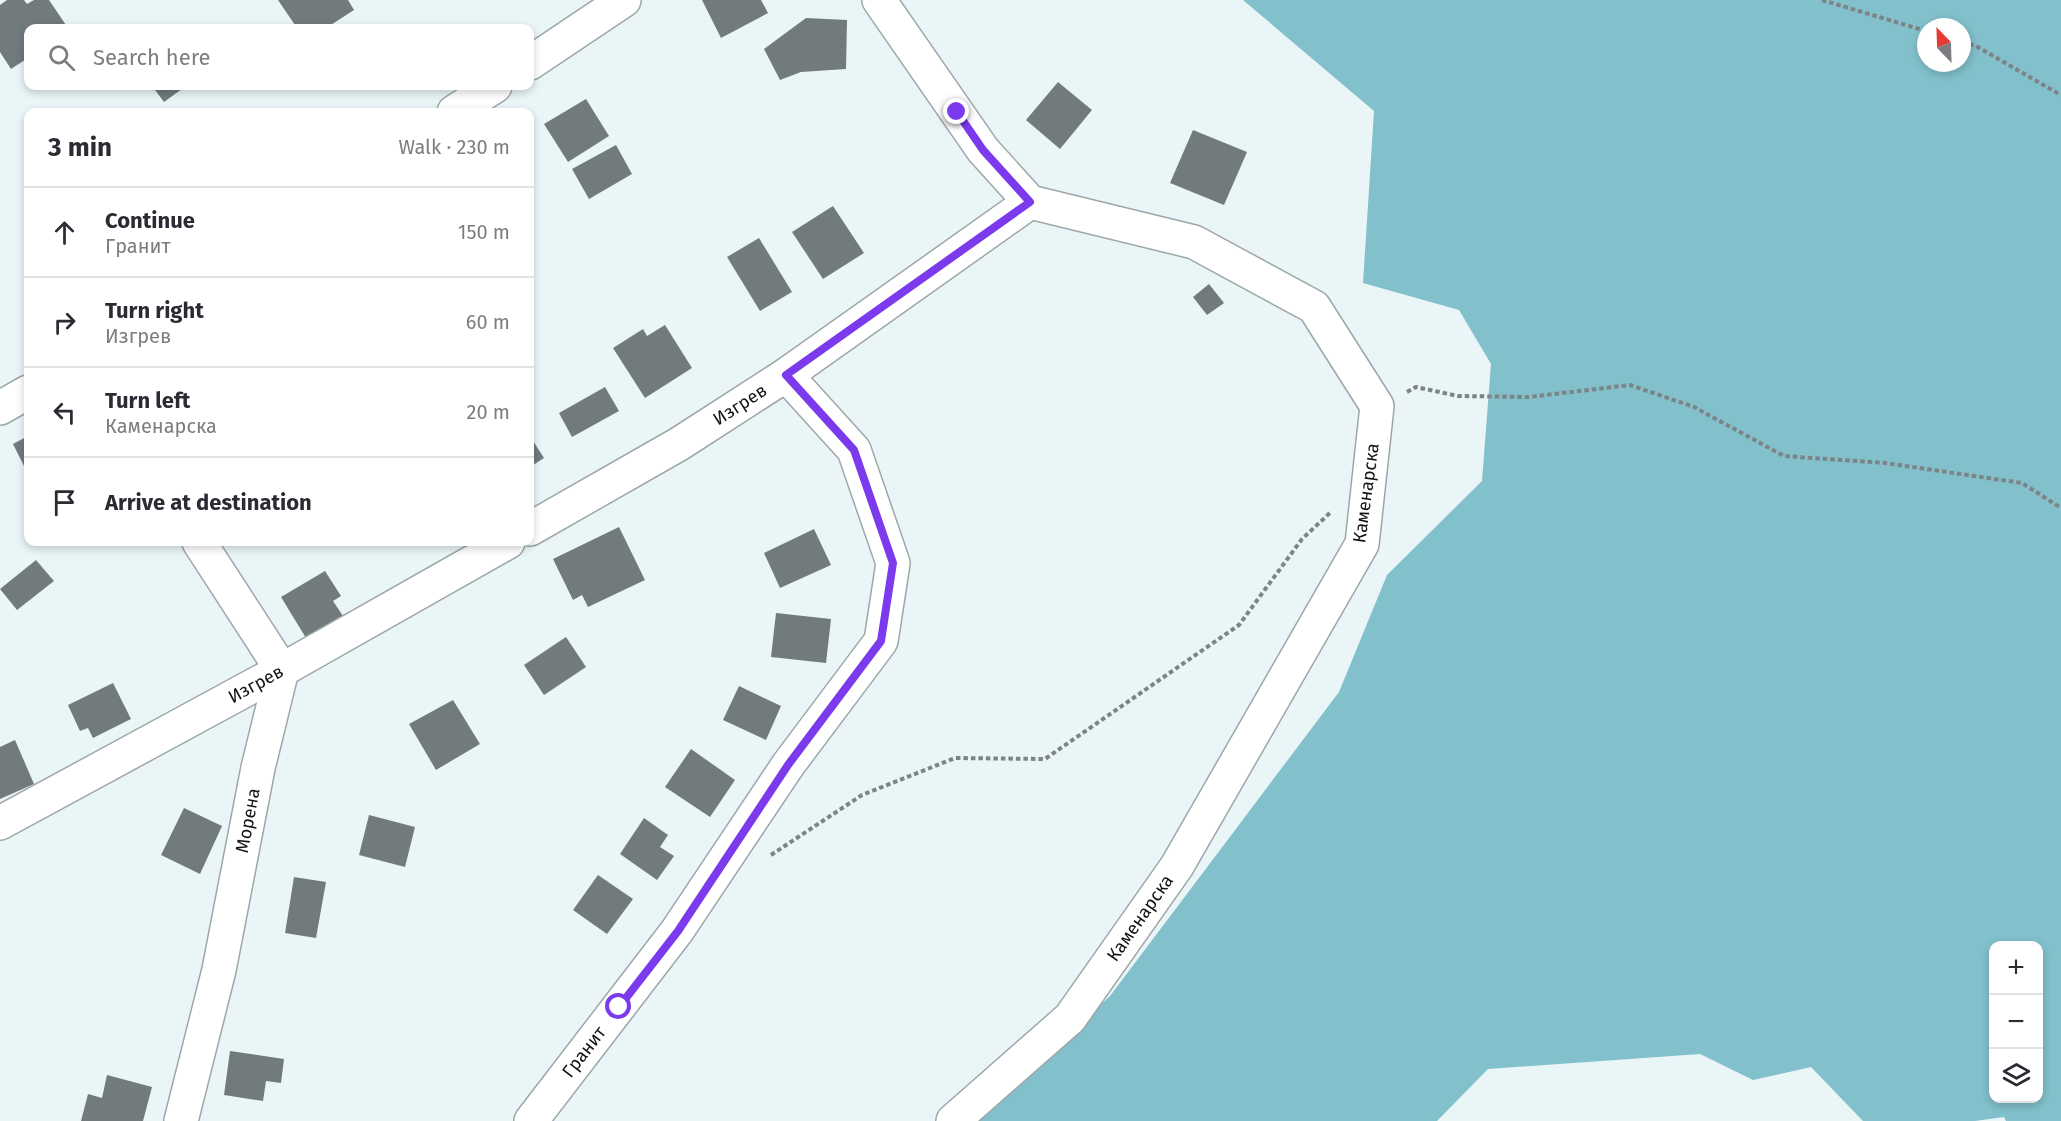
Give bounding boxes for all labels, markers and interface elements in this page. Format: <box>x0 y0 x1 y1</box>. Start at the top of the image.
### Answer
north arrow <box>1917 18 1971 72</box>
search box <box>24 24 534 90</box>
icon: search <box>45 41 78 74</box>
text: Search here <box>93 44 211 71</box>
route end <box>943 98 969 124</box>
text: 3 min <box>48 132 112 163</box>
text: Walk · 230 m <box>399 135 510 159</box>
text: Continue <box>105 207 195 234</box>
icon: ahead <box>48 216 81 249</box>
text: 150 m <box>458 220 510 244</box>
text: Гранит <box>105 234 171 258</box>
text: Turn right <box>105 297 204 324</box>
icon: right <box>48 306 81 339</box>
text: 60 m <box>466 310 510 334</box>
text: Изгрев <box>105 324 171 348</box>
street label: Изгрев <box>709 379 771 430</box>
text: Turn left <box>105 387 190 414</box>
icon: left <box>48 396 81 429</box>
text: 20 m <box>467 400 510 424</box>
text: Каменарска <box>105 414 217 438</box>
street label: Каменарска <box>1348 442 1384 544</box>
icon: arrive <box>48 486 81 519</box>
text: Arrive at destination <box>105 489 312 516</box>
street label: Изгрев <box>224 660 287 708</box>
street label: Морена <box>231 786 265 855</box>
street label: Каменарска <box>1102 870 1178 966</box>
map controls <box>1989 941 2043 1103</box>
button: + <box>1989 941 2043 995</box>
route start <box>605 993 631 1019</box>
button: − <box>1989 995 2043 1049</box>
street label: Гранит <box>557 1021 611 1082</box>
button: layers <box>1989 1049 2043 1103</box>

